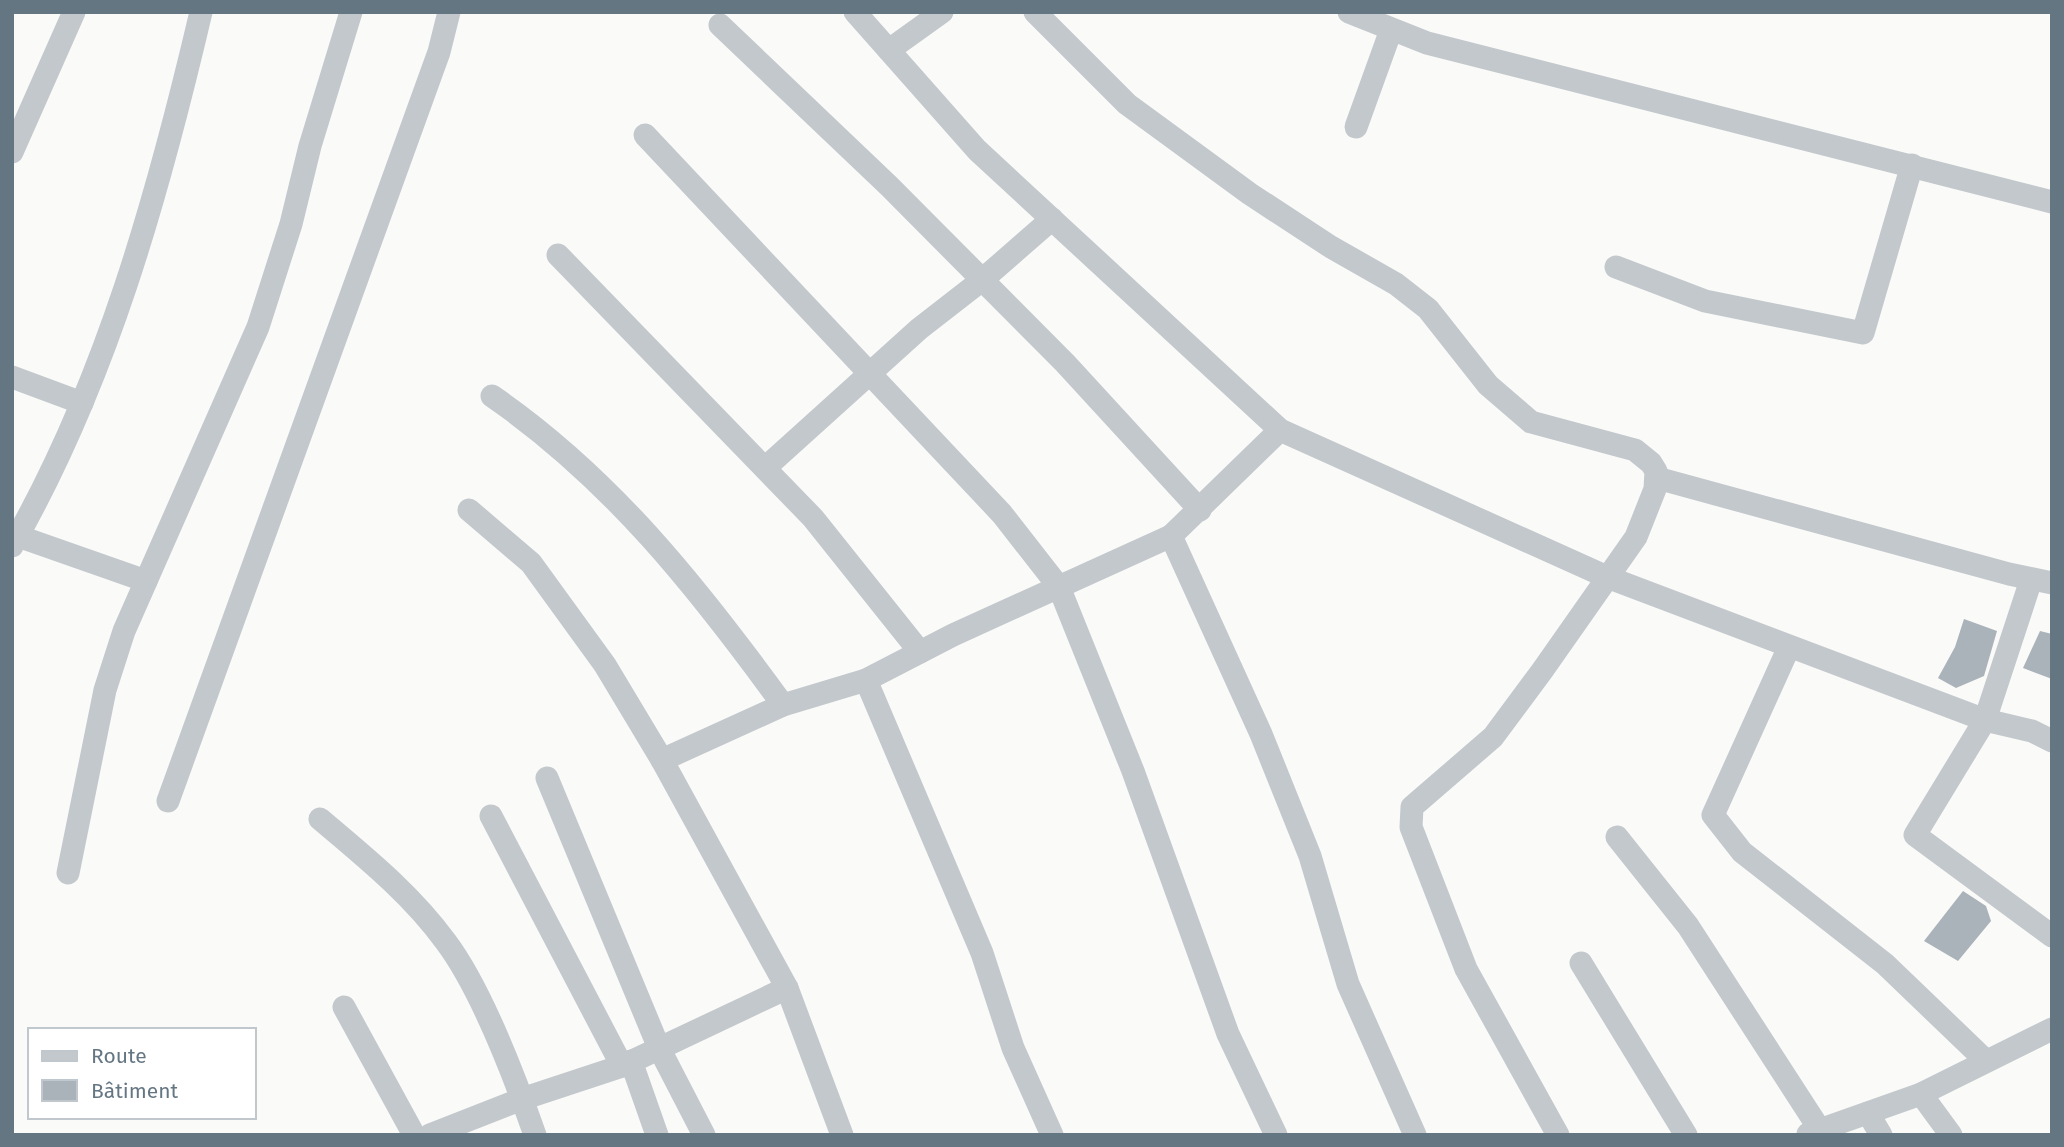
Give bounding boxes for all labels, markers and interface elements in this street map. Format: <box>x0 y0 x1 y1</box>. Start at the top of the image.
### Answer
legend <box>28 1028 256 1119</box>
text: Route <box>91 1043 147 1069</box>
text: Bâtiment <box>91 1078 178 1104</box>

